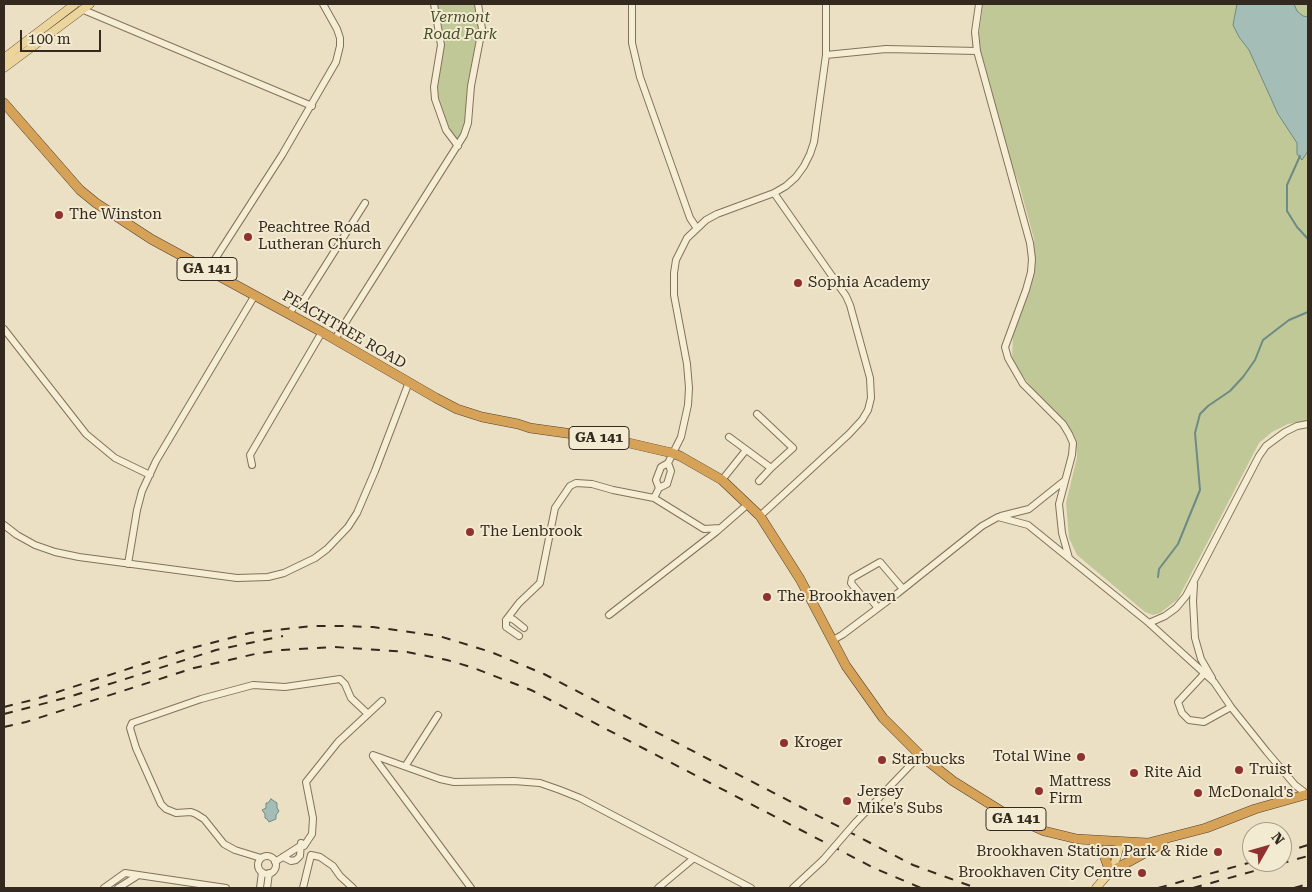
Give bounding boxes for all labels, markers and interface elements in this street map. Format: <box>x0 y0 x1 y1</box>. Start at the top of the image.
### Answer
park label: Vermont Road Park <box>423 9 497 44</box>
scale bar <box>22 20 104 52</box>
text: 100 m <box>28 30 71 48</box>
place label: The Winston <box>69 206 162 224</box>
marker: The Winston <box>53 209 65 221</box>
place label: Peachtree Road Lutheran Church <box>258 219 382 254</box>
marker: Peachtree Road Lutheran Church <box>242 231 254 243</box>
road number: GA 141 <box>177 258 237 280</box>
place label: Sophia Academy <box>808 274 930 292</box>
marker: Sophia Academy <box>792 277 804 289</box>
street label: PEACHTREE ROAD <box>279 287 409 373</box>
road number: GA 141 <box>569 426 629 449</box>
place label: The Lenbrook <box>480 523 582 541</box>
marker: The Lenbrook <box>464 526 476 538</box>
place label: The Brookhaven <box>777 588 896 606</box>
marker: The Brookhaven <box>761 591 773 603</box>
place label: Kroger <box>794 734 843 752</box>
marker: Kroger <box>778 737 790 749</box>
place label: Total Wine <box>993 748 1071 766</box>
place label: Starbucks <box>892 751 965 769</box>
marker: Total Wine <box>1075 751 1087 763</box>
marker: Starbucks <box>876 754 888 766</box>
place label: Truist <box>1249 761 1292 779</box>
place label: Rite Aid <box>1144 764 1202 782</box>
marker: Truist <box>1233 764 1245 776</box>
marker: Rite Aid <box>1128 767 1140 779</box>
place label: Mattress Firm <box>1049 773 1111 808</box>
place label: Jersey Mike's Subs <box>857 783 943 818</box>
place label: McDonald's <box>1208 784 1293 802</box>
marker: Mattress Firm <box>1033 785 1045 797</box>
marker: McDonald's <box>1192 787 1204 799</box>
marker: Jersey Mike's Subs <box>841 795 853 807</box>
road number: GA 141 <box>986 808 1046 831</box>
north arrow <box>1242 822 1292 872</box>
text: N <box>1268 829 1288 848</box>
place label: Brookhaven Station Park & Ride <box>976 843 1208 861</box>
marker: Brookhaven Station Park & Ride <box>1212 846 1224 858</box>
place label: Brookhaven City Centre <box>958 864 1132 882</box>
marker: Brookhaven City Centre <box>1136 867 1148 879</box>

